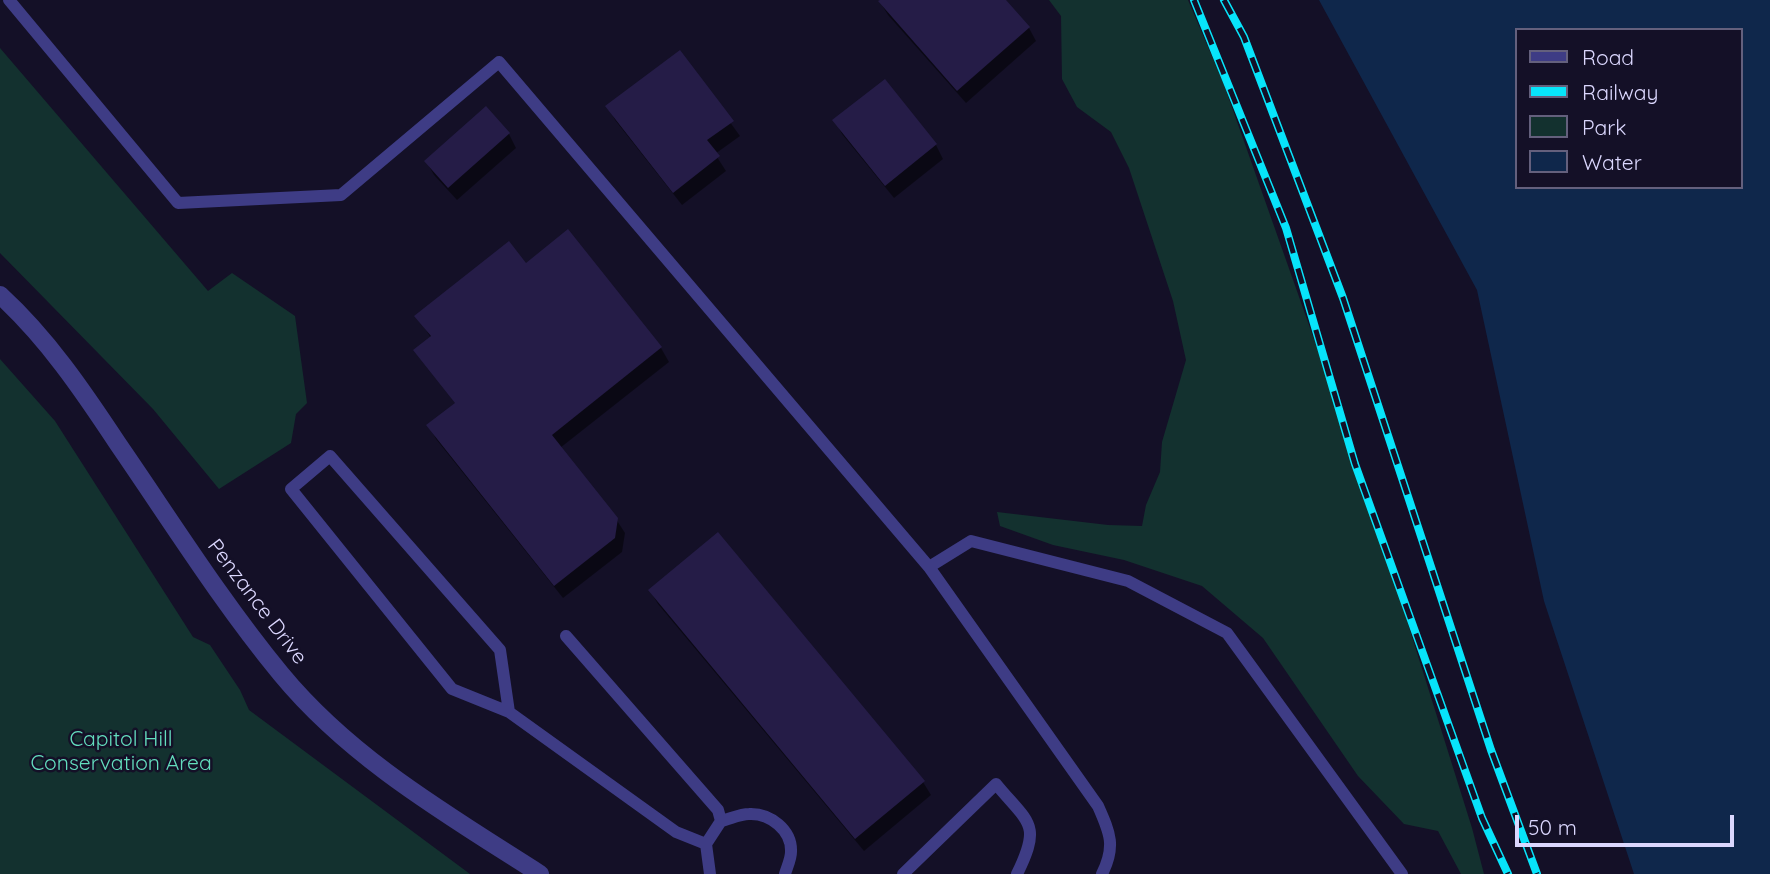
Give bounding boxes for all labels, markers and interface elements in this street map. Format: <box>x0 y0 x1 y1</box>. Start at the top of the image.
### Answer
legend <box>1514 28 1742 189</box>
text: Road <box>1582 44 1634 70</box>
text: Railway <box>1582 79 1658 105</box>
text: Park <box>1582 114 1626 140</box>
text: Water <box>1582 149 1642 175</box>
street label: Penzance Drive <box>202 534 312 670</box>
park label: Capitol Hill Conservation Area <box>30 727 212 777</box>
scale bar <box>1518 800 1737 844</box>
text: 50 m <box>1528 814 1577 840</box>

